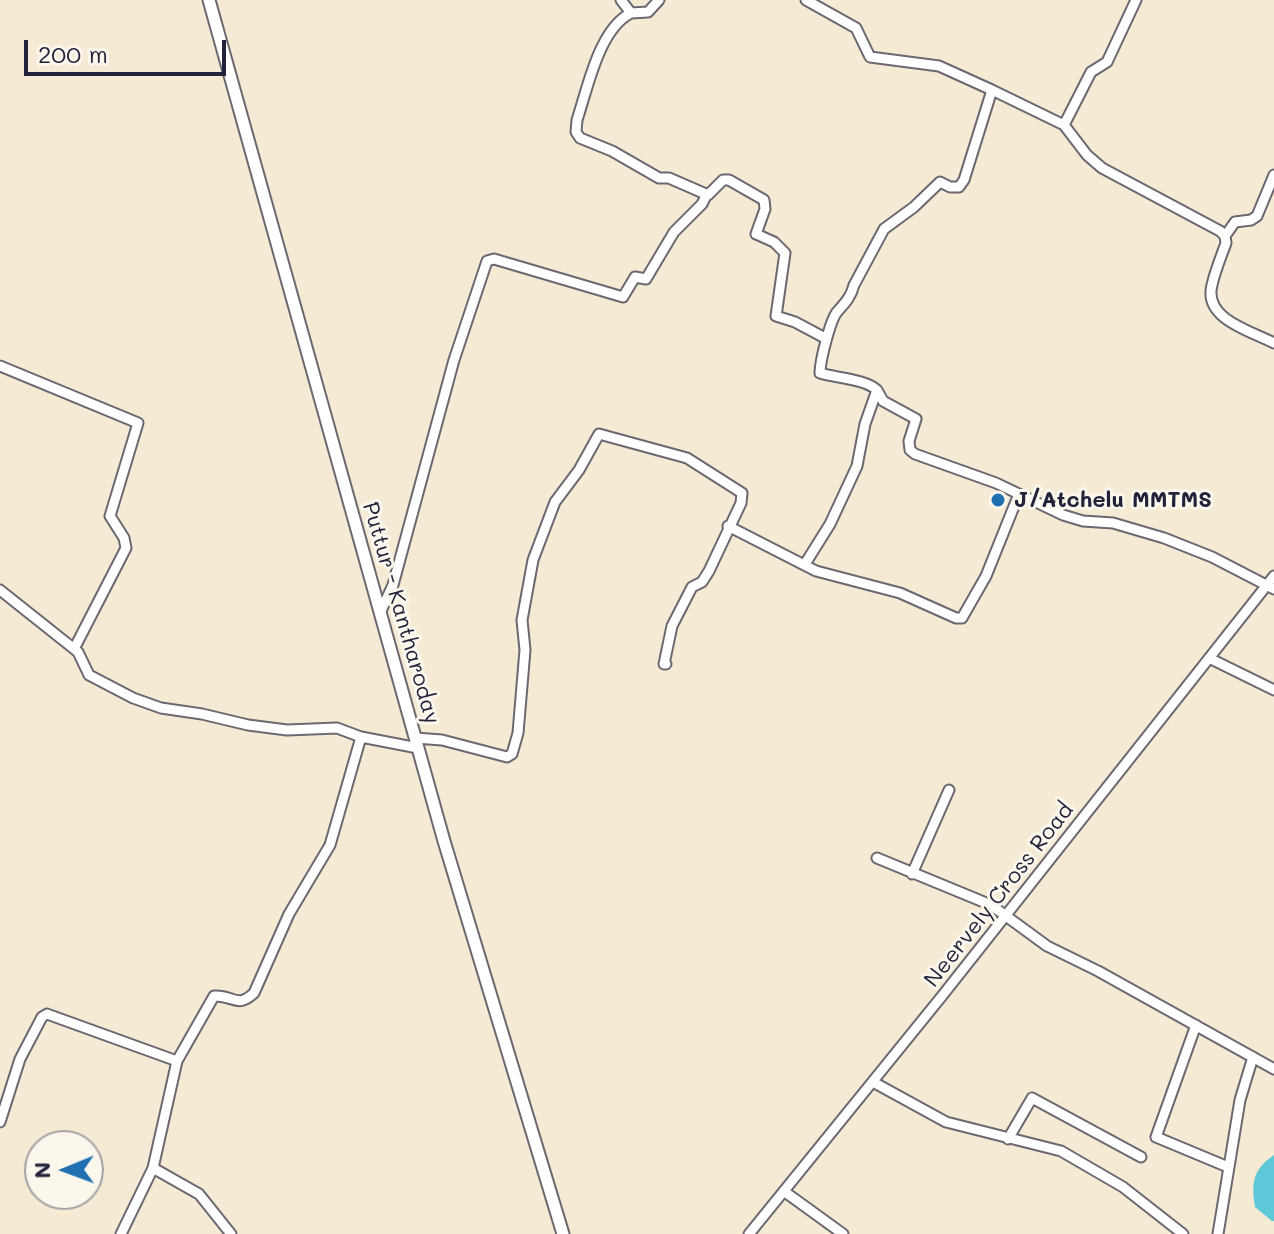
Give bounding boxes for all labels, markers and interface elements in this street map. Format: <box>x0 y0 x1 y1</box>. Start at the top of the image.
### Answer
scale bar <box>28 24 230 74</box>
text: 200 m <box>38 38 108 69</box>
place label: J/Atchelu MMTMS <box>1014 487 1212 513</box>
marker: J/Atchelu MMTMS <box>989 491 1007 509</box>
street label: Puttur - Kantharoday <box>357 499 445 727</box>
street label: Neervely Cross Road <box>919 797 1079 993</box>
north arrow <box>24 1130 104 1210</box>
text: N <box>27 1162 56 1179</box>

